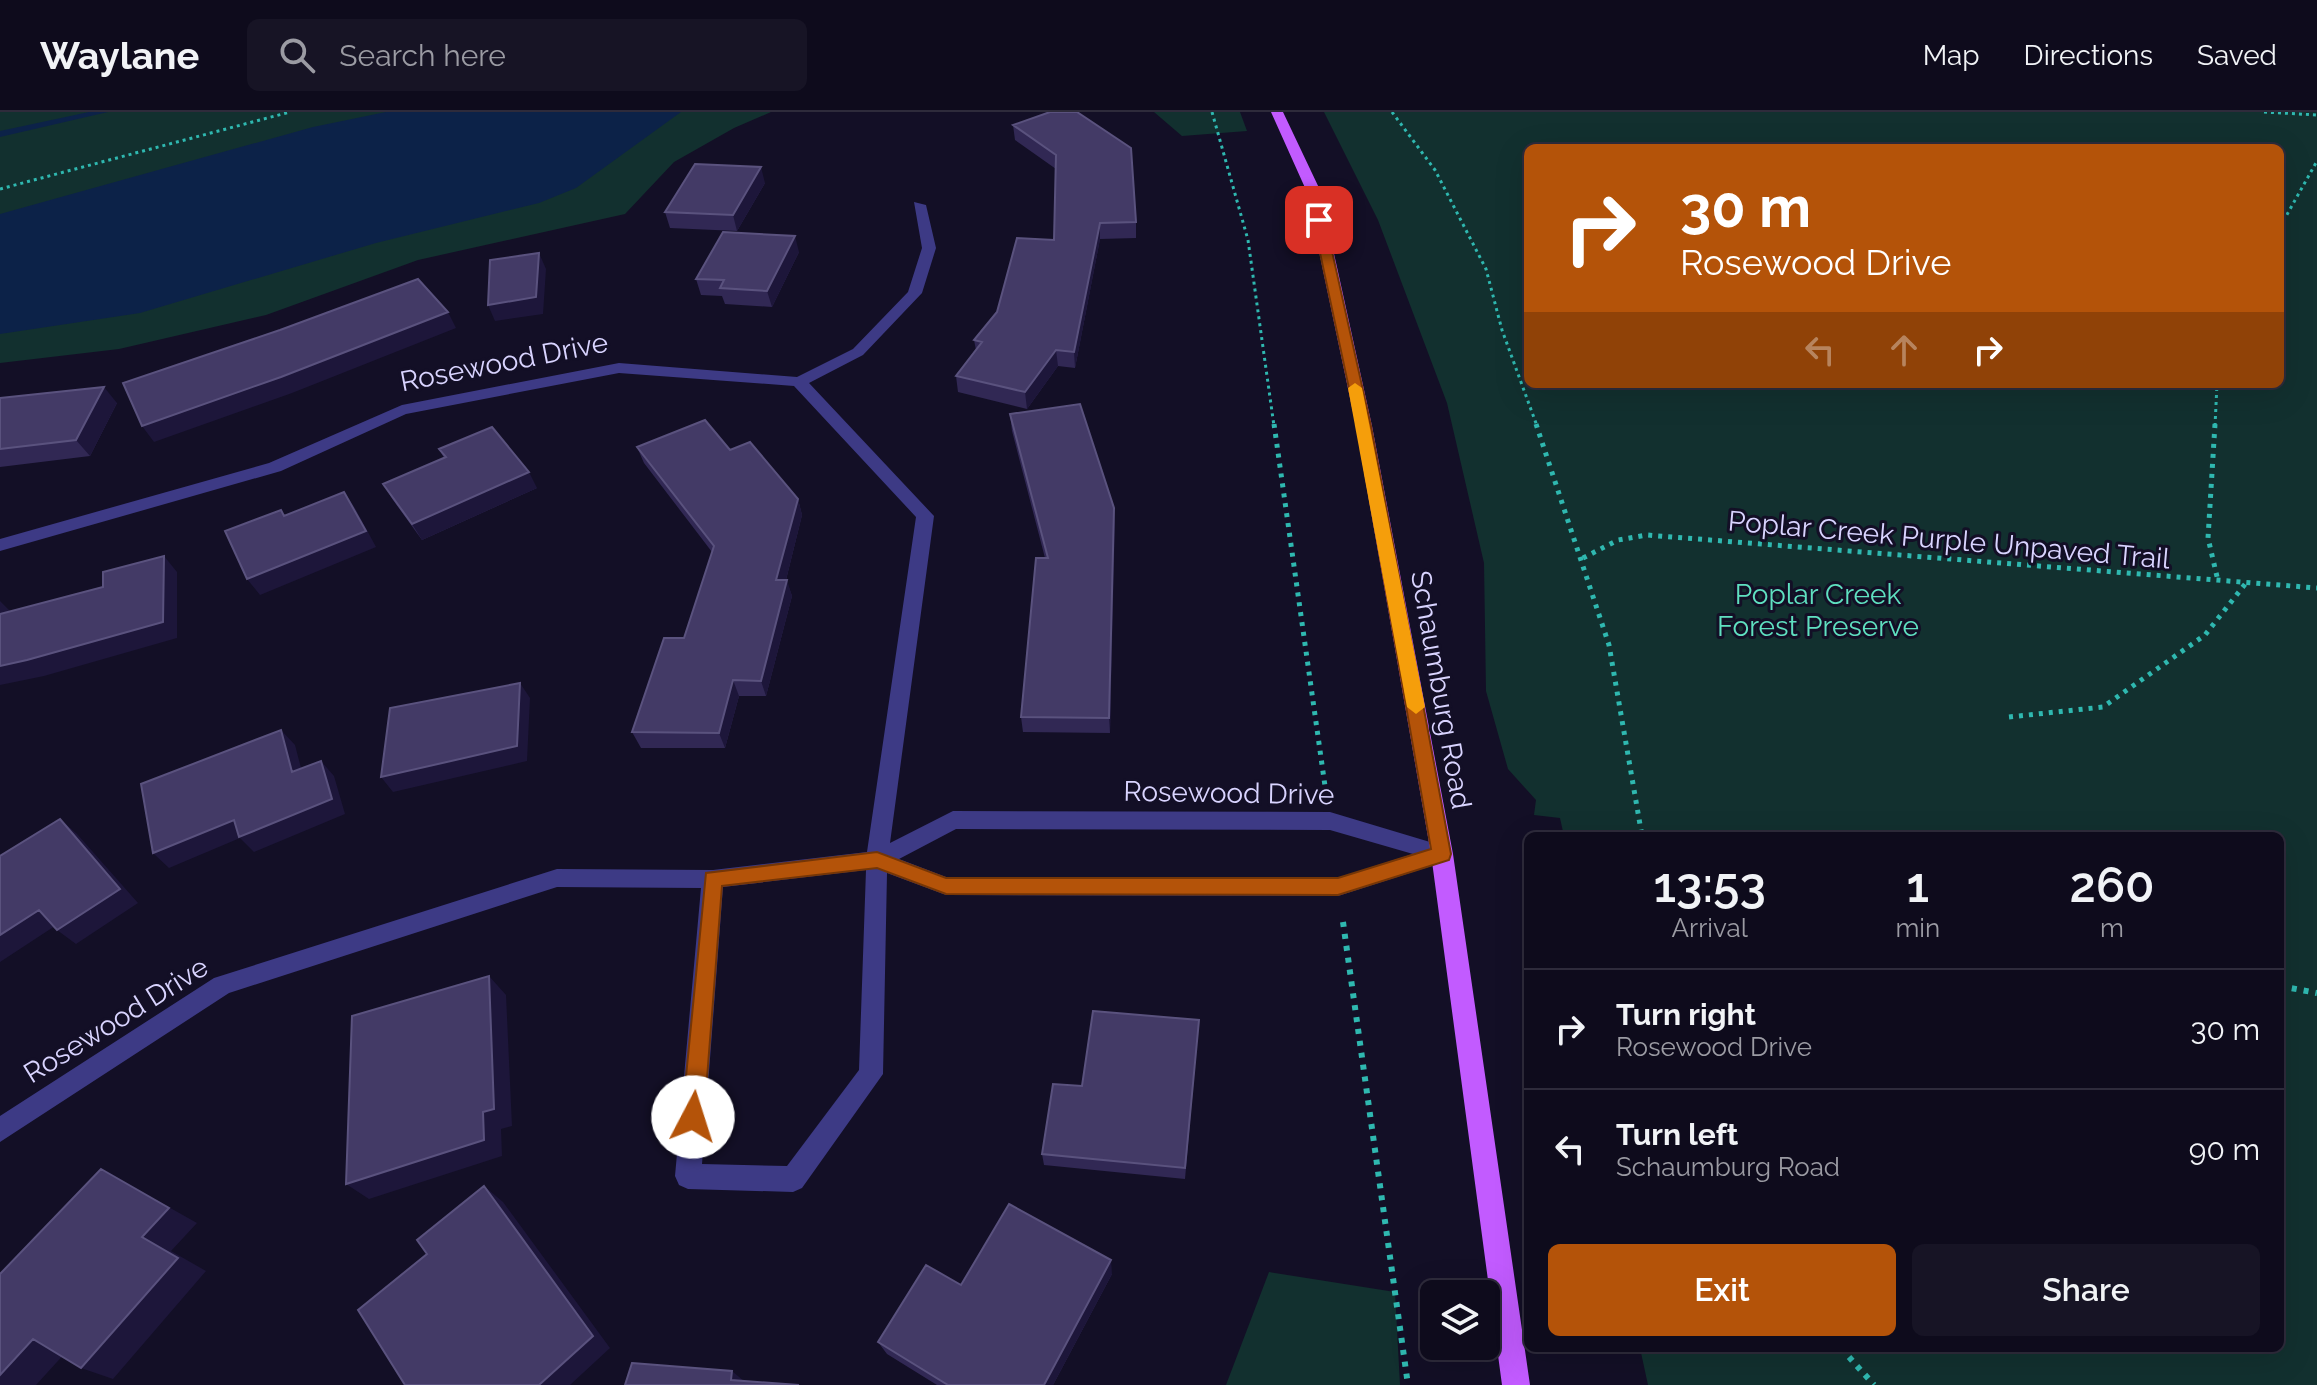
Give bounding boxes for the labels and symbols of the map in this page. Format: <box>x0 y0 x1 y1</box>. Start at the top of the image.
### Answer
pin <box>1285 186 1353 254</box>
street label: Rosewood Drive <box>397 326 611 398</box>
street label: Poplar Creek Purple Unpaved Trail <box>1727 504 2172 576</box>
street label: Schaumburg Road <box>1404 568 1478 812</box>
park label: Poplar Creek Forest Preserve <box>1717 578 1919 643</box>
street label: Rosewood Drive <box>1123 775 1335 811</box>
street label: Rosewood Drive <box>18 950 214 1090</box>
position arrow <box>651 1075 735 1159</box>

